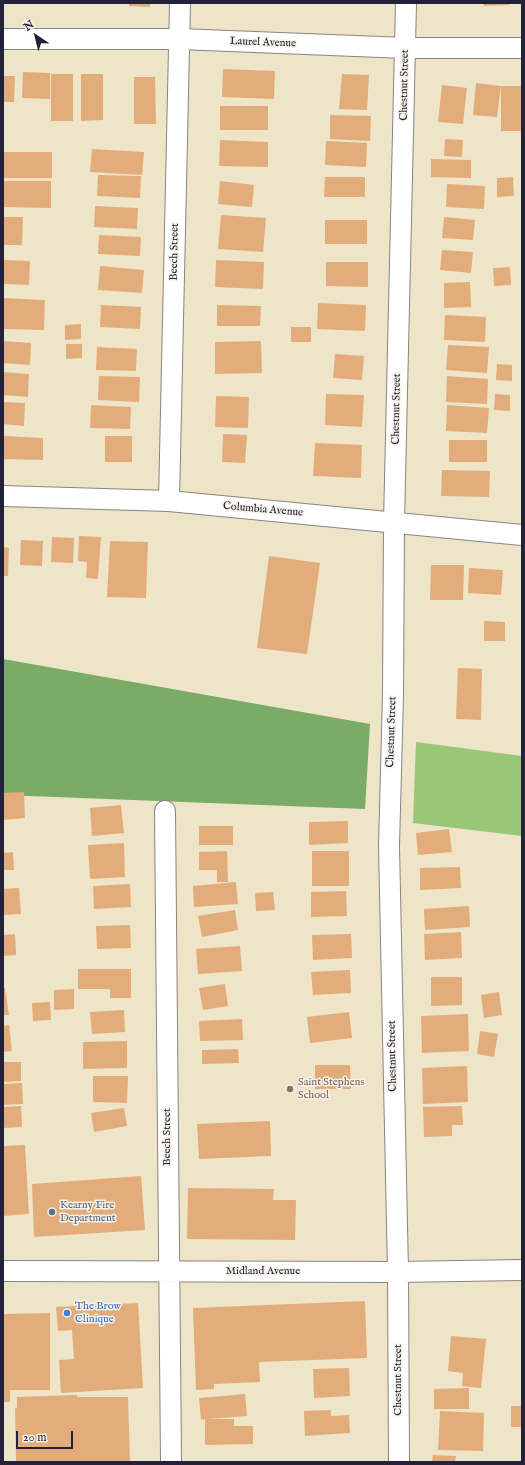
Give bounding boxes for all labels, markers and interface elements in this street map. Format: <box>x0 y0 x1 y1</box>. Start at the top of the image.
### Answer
north arrow <box>16 16 56 56</box>
text: N <box>21 18 37 35</box>
street label: Laurel Avenue <box>230 35 296 51</box>
street label: Chestnut Street <box>398 49 412 121</box>
street label: Beech Street <box>168 223 182 281</box>
street label: Chestnut Street <box>390 373 404 445</box>
street label: Columbia Avenue <box>222 500 304 520</box>
street label: Chestnut Street <box>384 696 400 768</box>
street label: Chestnut Street <box>386 1020 400 1092</box>
place label: Saint Stephens School <box>298 1076 364 1102</box>
marker: Saint Stephens School <box>285 1084 295 1094</box>
street label: Beech Street <box>161 1108 175 1166</box>
place label: Kearny Fire Department <box>60 1199 116 1225</box>
marker: Kearny Fire Department <box>47 1207 57 1217</box>
street label: Midland Avenue <box>226 1265 300 1279</box>
place label: The Brow Clinique <box>75 1300 121 1326</box>
marker: The Brow Clinique <box>62 1308 72 1318</box>
street label: Chestnut Street <box>392 1344 406 1416</box>
scale bar <box>18 1423 75 1449</box>
text: 20 m <box>23 1430 46 1445</box>

